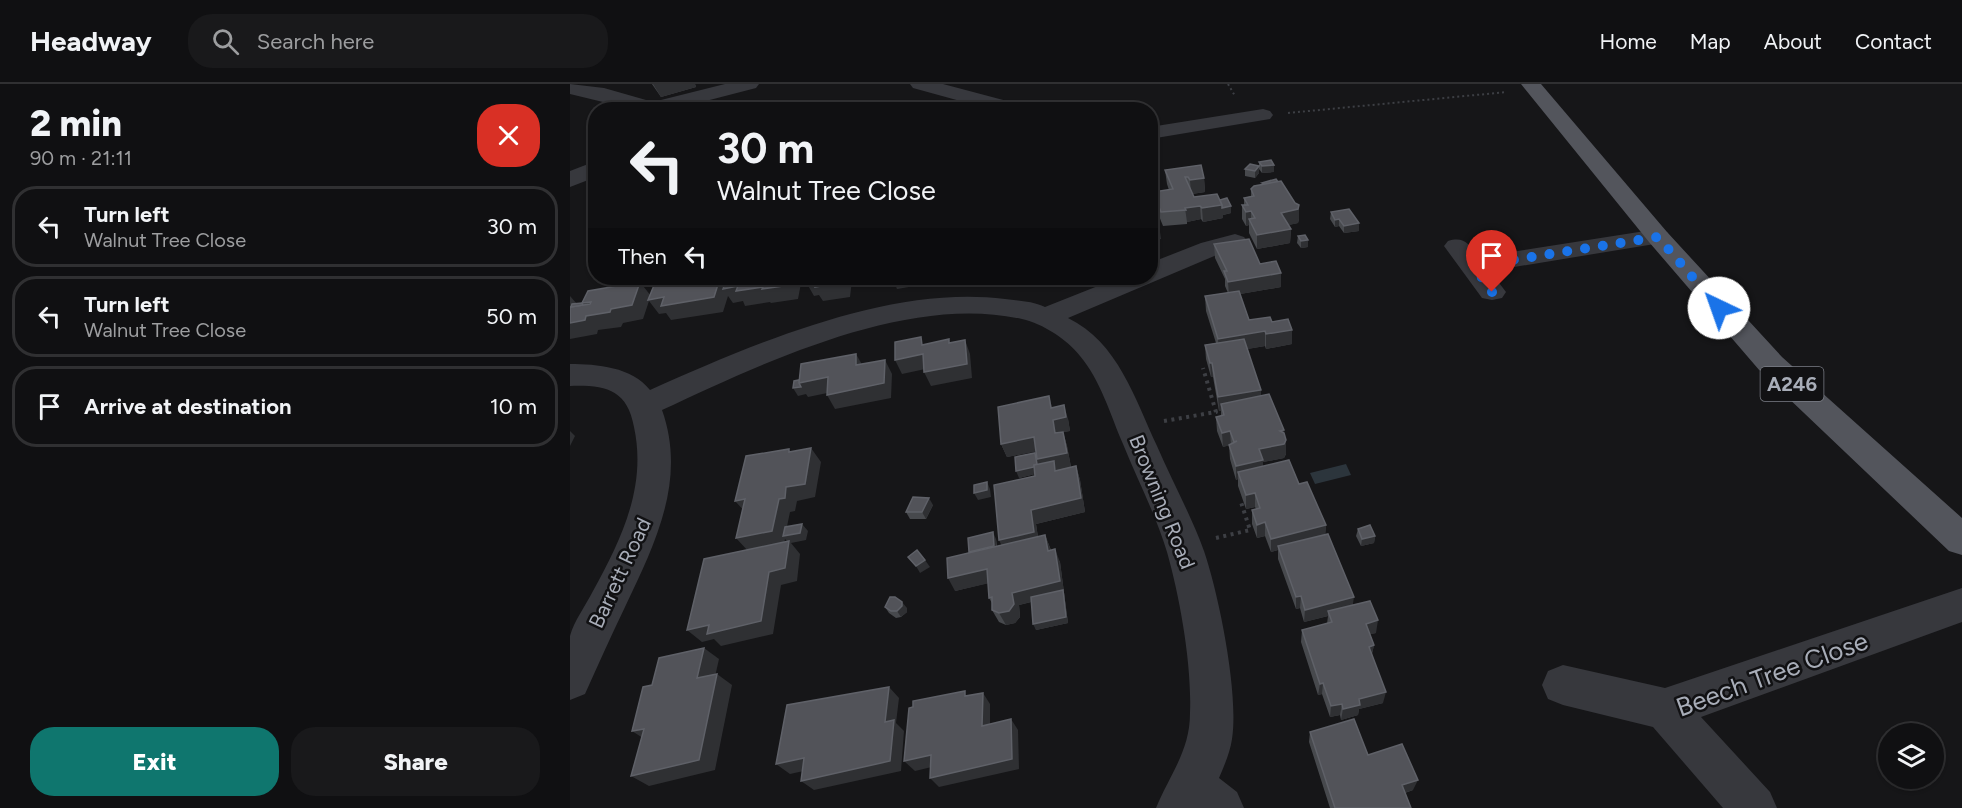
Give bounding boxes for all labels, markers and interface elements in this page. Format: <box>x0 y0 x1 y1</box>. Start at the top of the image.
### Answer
search box <box>188 14 608 68</box>
text: Headway <box>30 24 152 58</box>
icon: search <box>209 25 242 58</box>
text: Search here <box>257 28 374 55</box>
text: Home <box>1600 29 1657 54</box>
text: Map <box>1690 29 1731 54</box>
text: About <box>1764 29 1822 54</box>
text: Contact <box>1855 29 1932 54</box>
text: 2 min <box>30 102 122 145</box>
button: close <box>477 104 540 167</box>
text: 30 m <box>717 123 814 174</box>
icon: left <box>618 126 696 204</box>
text: 90 m · 21:11 <box>30 146 132 170</box>
text: Walnut Tree Close <box>717 174 936 207</box>
text: Turn left <box>84 201 170 228</box>
icon: left <box>33 210 66 243</box>
text: 30 m <box>487 213 537 240</box>
text: Walnut Tree Close <box>84 228 246 252</box>
pin <box>1466 230 1517 292</box>
icon: arrive <box>1475 239 1508 272</box>
icon: left <box>679 240 712 273</box>
text: Then <box>618 243 667 270</box>
position arrow <box>1687 276 1751 340</box>
text: Turn left <box>84 291 170 318</box>
icon: left <box>33 300 66 333</box>
text: 50 m <box>486 303 537 330</box>
text: Walnut Tree Close <box>84 318 246 342</box>
road number: A246 <box>1760 367 1824 401</box>
icon: arrive <box>33 390 66 423</box>
text: Arrive at destination <box>84 393 292 420</box>
text: 10 m <box>490 393 537 420</box>
street label: Browning Road <box>1124 431 1201 573</box>
street label: Barrett Road <box>583 514 656 632</box>
street label: Beech Tree Close <box>1672 624 1872 724</box>
map controls <box>1878 723 1944 789</box>
button: layers <box>1878 723 1944 789</box>
button: Exit <box>30 727 279 796</box>
button: Share <box>291 727 540 796</box>

